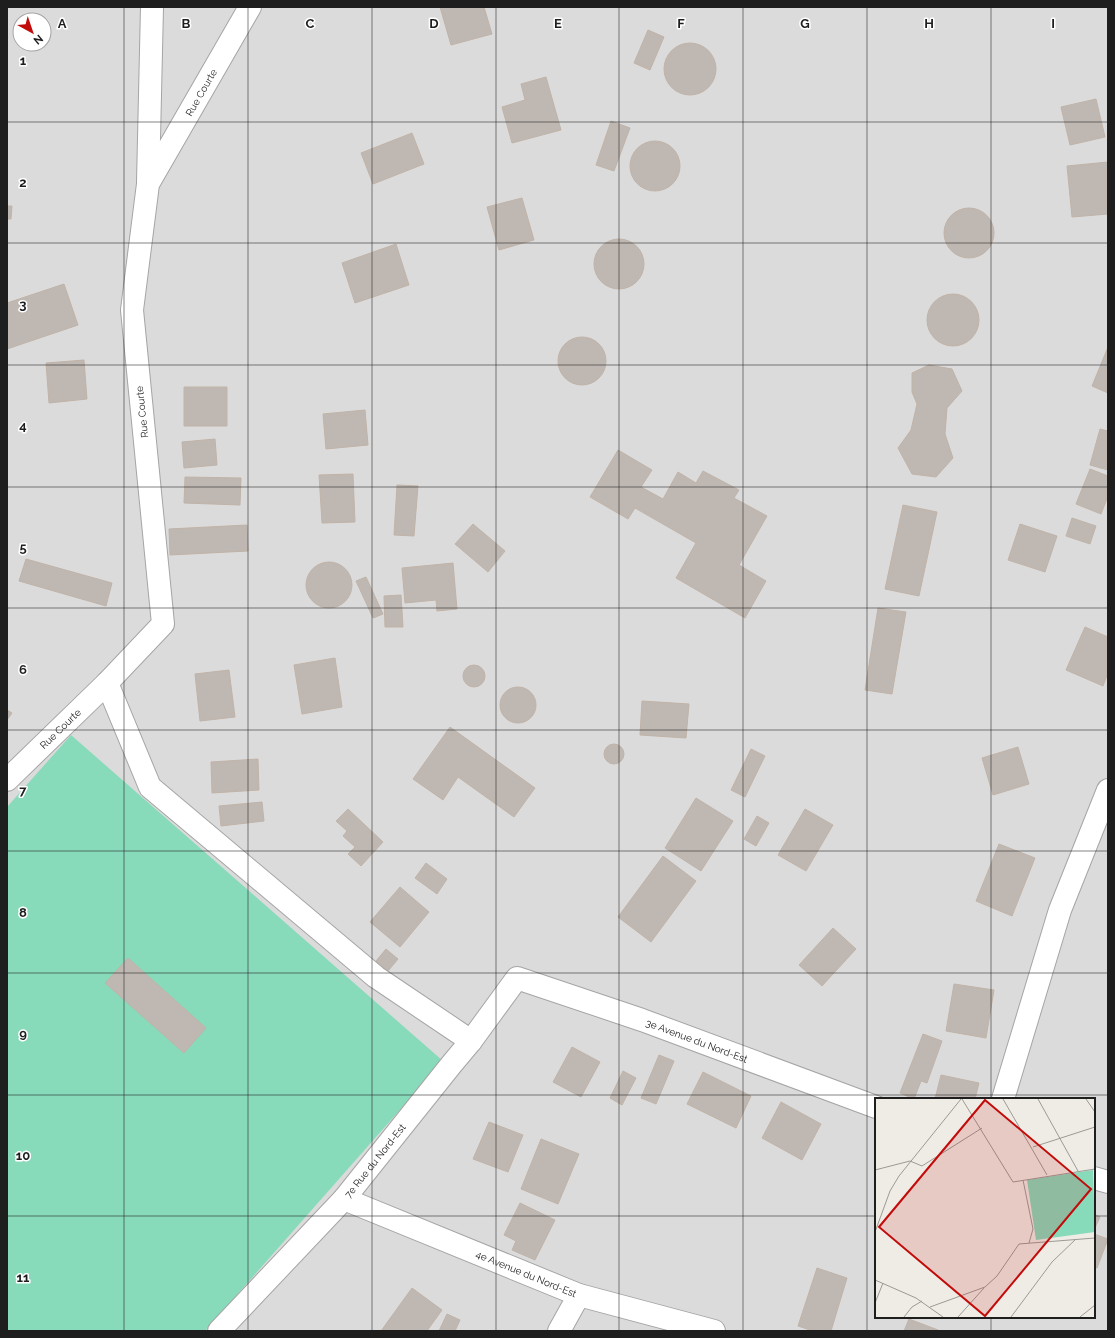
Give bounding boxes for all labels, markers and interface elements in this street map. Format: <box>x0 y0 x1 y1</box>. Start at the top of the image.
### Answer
north arrow <box>12 12 52 52</box>
text: A <box>58 16 67 31</box>
text: B <box>182 16 191 31</box>
text: C <box>306 16 315 31</box>
text: D <box>429 16 439 31</box>
text: E <box>554 16 562 31</box>
text: F <box>677 16 685 31</box>
text: G <box>800 16 810 31</box>
text: H <box>924 16 934 31</box>
text: I <box>1051 16 1055 31</box>
text: N <box>31 32 46 47</box>
text: 1 <box>20 53 27 68</box>
street label: Rue Courte <box>183 67 219 118</box>
text: 2 <box>19 175 27 190</box>
text: 3 <box>19 297 27 312</box>
street label: Rue Courte <box>134 385 150 439</box>
text: 4 <box>19 418 27 433</box>
text: 5 <box>19 540 27 555</box>
text: 6 <box>19 662 27 677</box>
street label: Rue Courte <box>38 706 83 751</box>
text: 7 <box>19 783 27 798</box>
text: 8 <box>19 905 27 920</box>
street label: 3e Avenue du Nord-Est <box>645 1017 750 1065</box>
text: 9 <box>19 1026 27 1041</box>
inset map <box>875 1098 1095 1318</box>
street label: 7e Rue du Nord-Est <box>342 1121 408 1200</box>
text: 10 <box>16 1148 30 1163</box>
street label: 4e Avenue du Nord-Est <box>474 1248 579 1299</box>
text: 11 <box>17 1270 30 1285</box>

